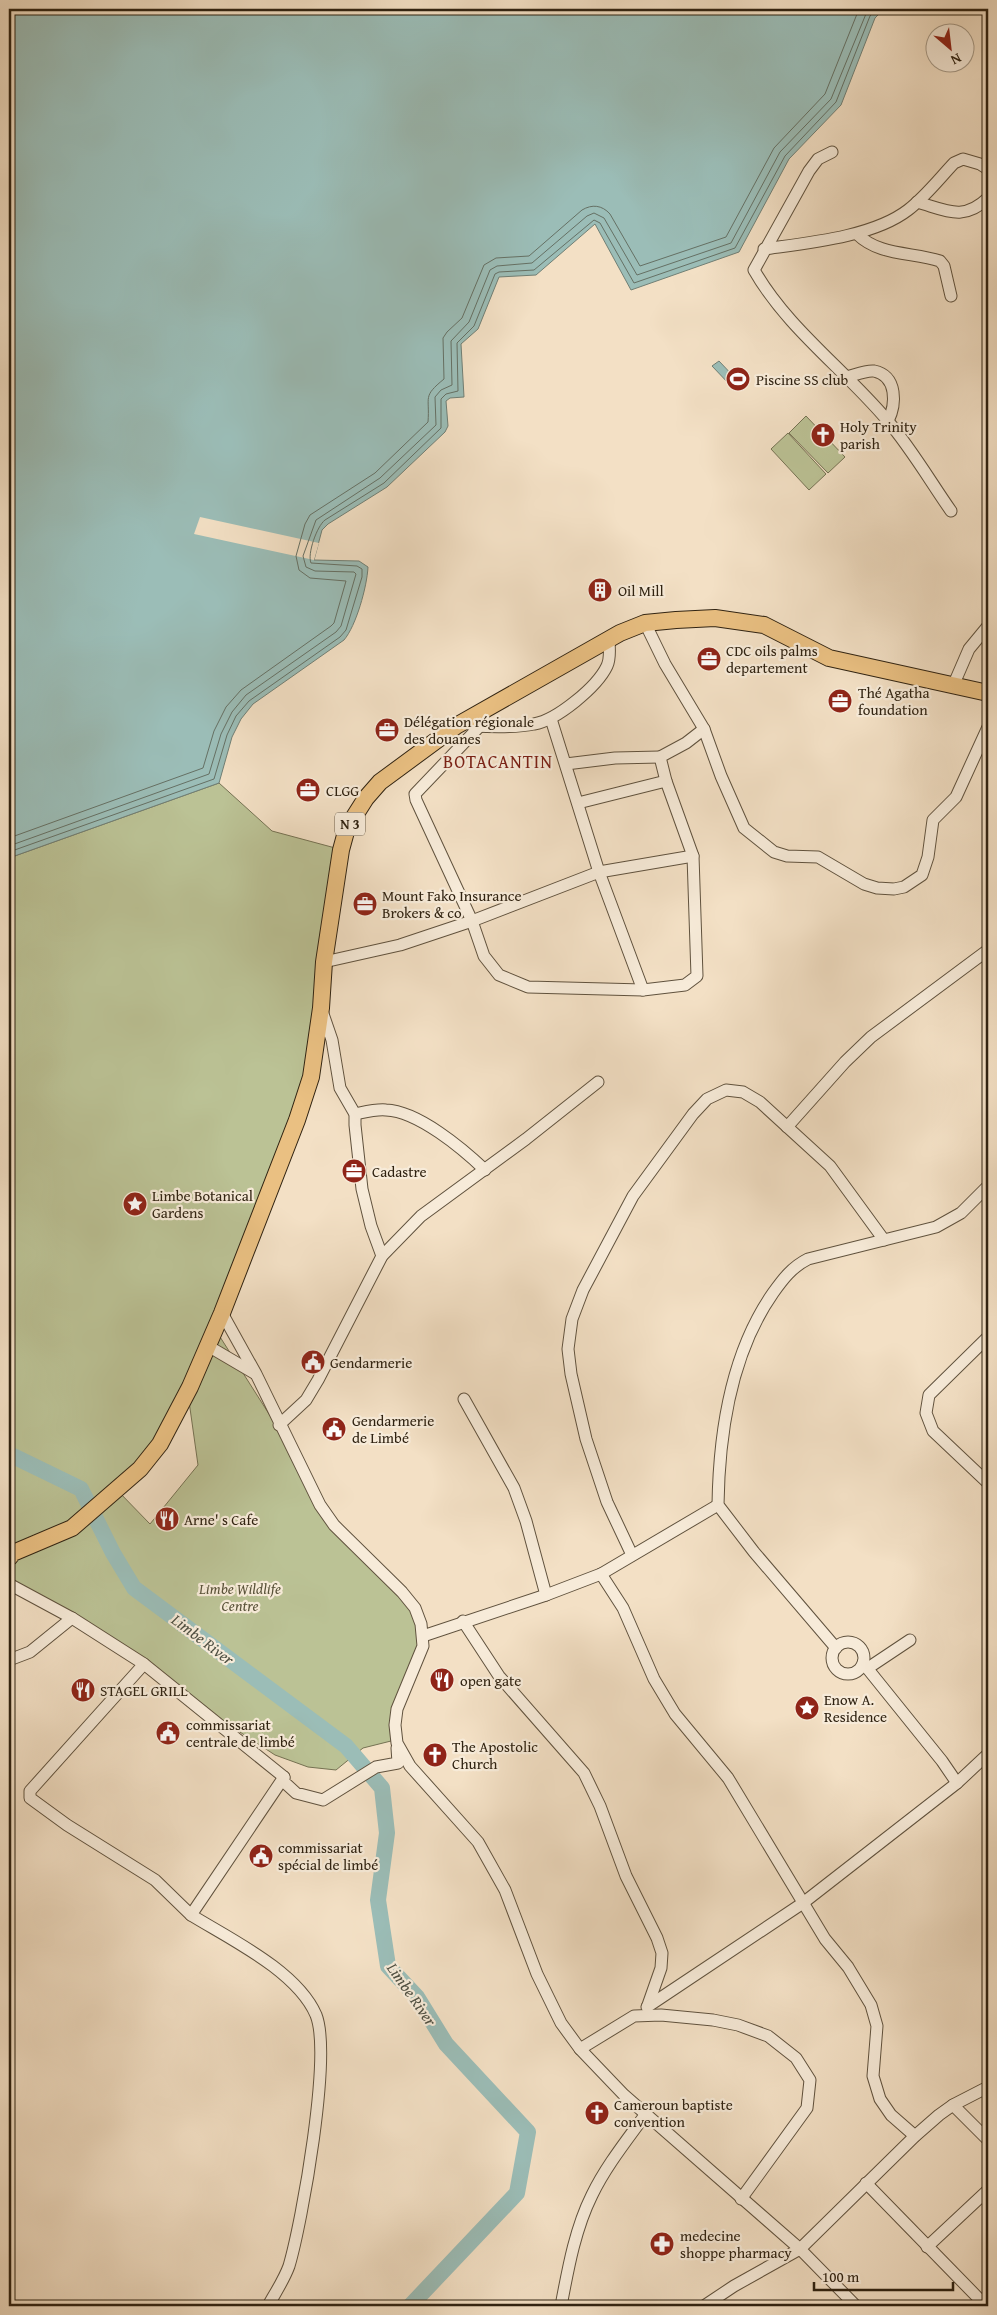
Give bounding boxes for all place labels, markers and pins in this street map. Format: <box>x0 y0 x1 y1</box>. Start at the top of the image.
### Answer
sports icon: Piscine SS club <box>725 366 751 392</box>
place label: Piscine SS club <box>756 369 849 390</box>
place label: Holy Trinity parish <box>840 416 917 454</box>
church icon: Holy Trinity parish <box>810 422 836 448</box>
building icon: Oil Mill <box>587 577 613 603</box>
place label: Oil Mill <box>618 580 664 601</box>
place label: CDC oils palms departement <box>726 640 818 678</box>
office icon: CDC oils palms departement <box>696 646 722 672</box>
place label: Thé Agatha foundation <box>858 682 930 720</box>
office icon: Thé Agatha foundation <box>827 688 853 714</box>
place label: Délégation régionale des douanes <box>404 711 534 749</box>
office icon: Délégation régionale des douanes <box>374 717 400 743</box>
office icon: CLGG <box>295 777 321 803</box>
place label: CLGG <box>326 780 359 801</box>
place label: Mount Fako Insurance Brokers & co <box>382 885 522 923</box>
office icon: Mount Fako Insurance Brokers & co <box>352 891 378 917</box>
office icon: Cadastre <box>341 1158 367 1184</box>
place label: Cadastre <box>372 1161 427 1182</box>
place label: Limbe Botanical Gardens <box>152 1185 253 1223</box>
place icon: Limbe Botanical Gardens <box>122 1191 148 1217</box>
public building icon: Gendarmerie <box>300 1349 326 1375</box>
place label: Gendarmerie <box>330 1352 412 1373</box>
place label: Gendarmerie de Limbé <box>352 1410 434 1448</box>
public building icon: Gendarmerie de Limbé <box>321 1416 347 1442</box>
restaurant icon: Arne' s Cafe <box>154 1506 180 1532</box>
place label: Arne' s Cafe <box>184 1509 258 1530</box>
restaurant icon: open gate <box>429 1667 455 1693</box>
place label: open gate <box>460 1670 521 1691</box>
restaurant icon: STAGEL GRILL <box>70 1677 96 1703</box>
place label: STAGEL GRILL <box>100 1680 188 1701</box>
place label: Enow A. Residence <box>824 1689 887 1727</box>
place icon: Enow A. Residence <box>794 1695 820 1721</box>
place label: commissariat centrale de limbé <box>186 1714 295 1752</box>
public building icon: commissariat centrale de limbé <box>155 1720 181 1746</box>
place label: The Apostolic Church <box>452 1736 538 1774</box>
church icon: The Apostolic Church <box>422 1742 448 1768</box>
place label: commissariat spécial de limbé <box>278 1837 378 1875</box>
public building icon: commissariat spécial de limbé <box>248 1843 274 1869</box>
place label: Cameroun baptiste convention <box>614 2094 733 2132</box>
church icon: Cameroun baptiste convention <box>584 2100 610 2126</box>
place label: medecine shoppe pharmacy <box>680 2225 792 2263</box>
pharmacy icon: medecine shoppe pharmacy <box>649 2231 675 2257</box>

